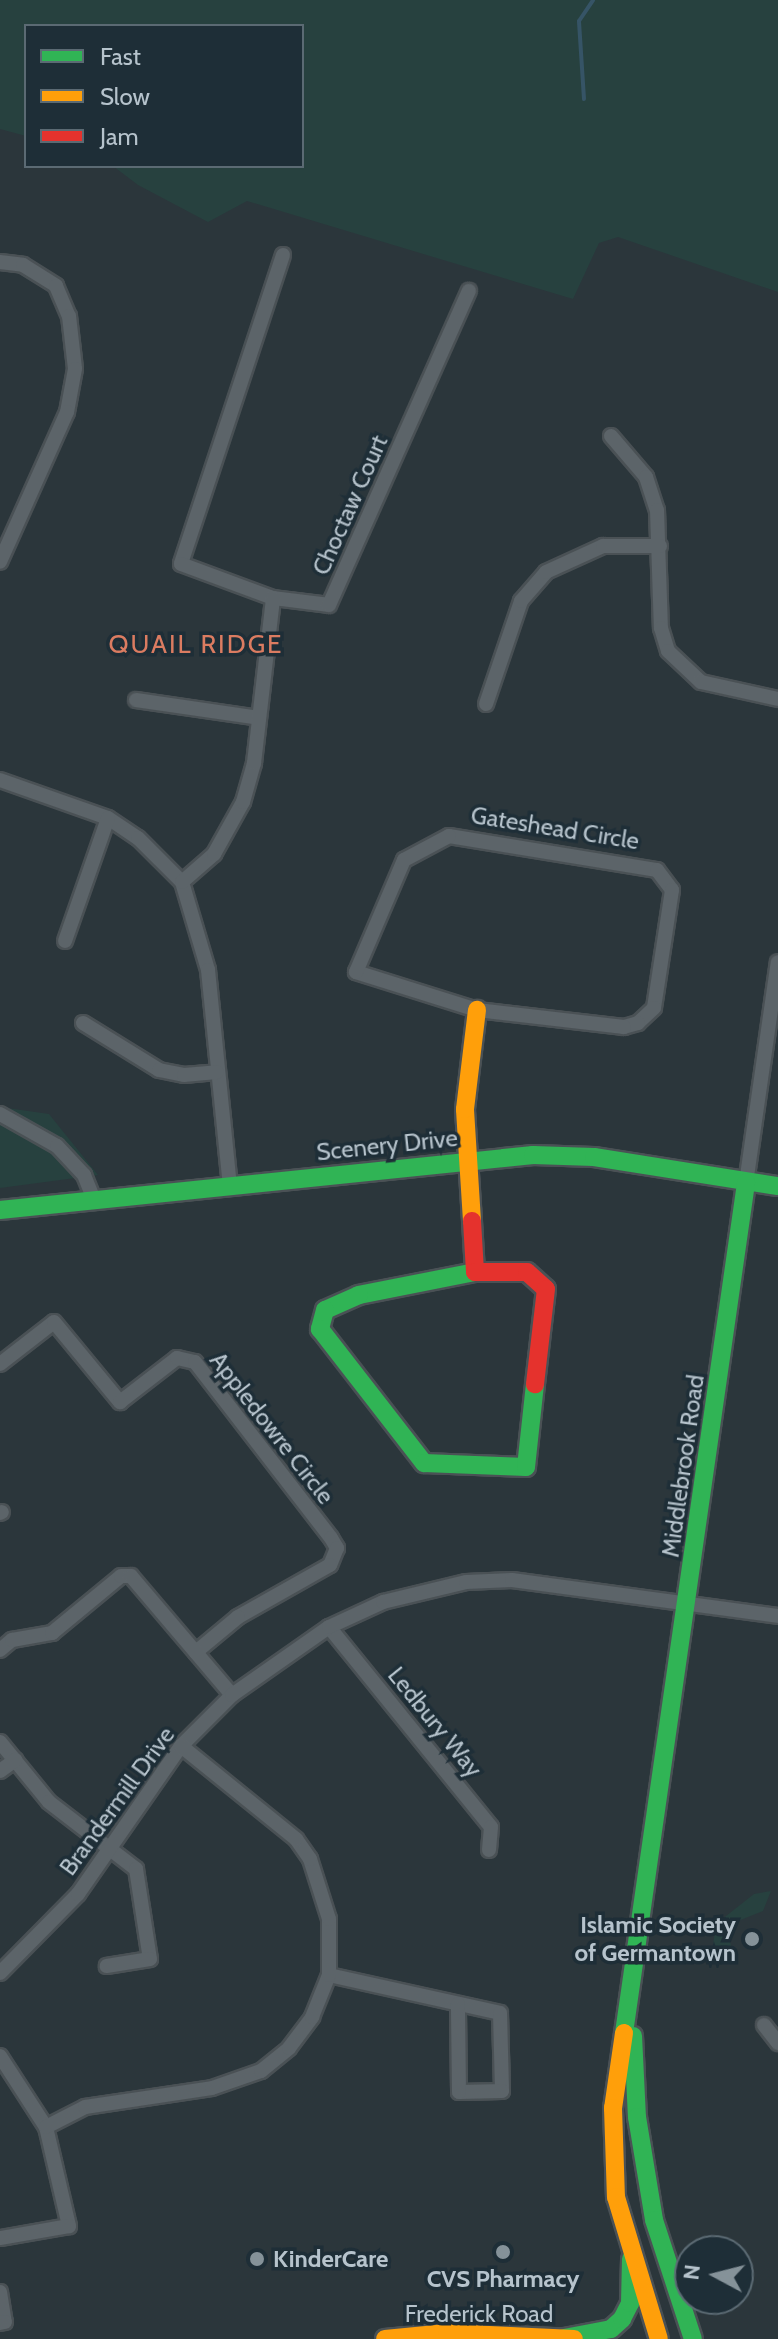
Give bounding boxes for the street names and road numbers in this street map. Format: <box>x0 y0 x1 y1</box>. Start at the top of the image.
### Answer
street label: Choctaw Court <box>306 431 394 579</box>
street label: Gateshead Circle <box>469 800 641 856</box>
street label: Scenery Drive <box>315 1123 459 1167</box>
street label: Appledowre Circle <box>204 1346 340 1510</box>
street label: Middlebrook Road <box>656 1373 710 1559</box>
street label: Ledbury Way <box>382 1661 488 1783</box>
street label: Brandermill Drive <box>54 1721 180 1881</box>
street label: Frederick Road <box>405 2300 553 2328</box>

